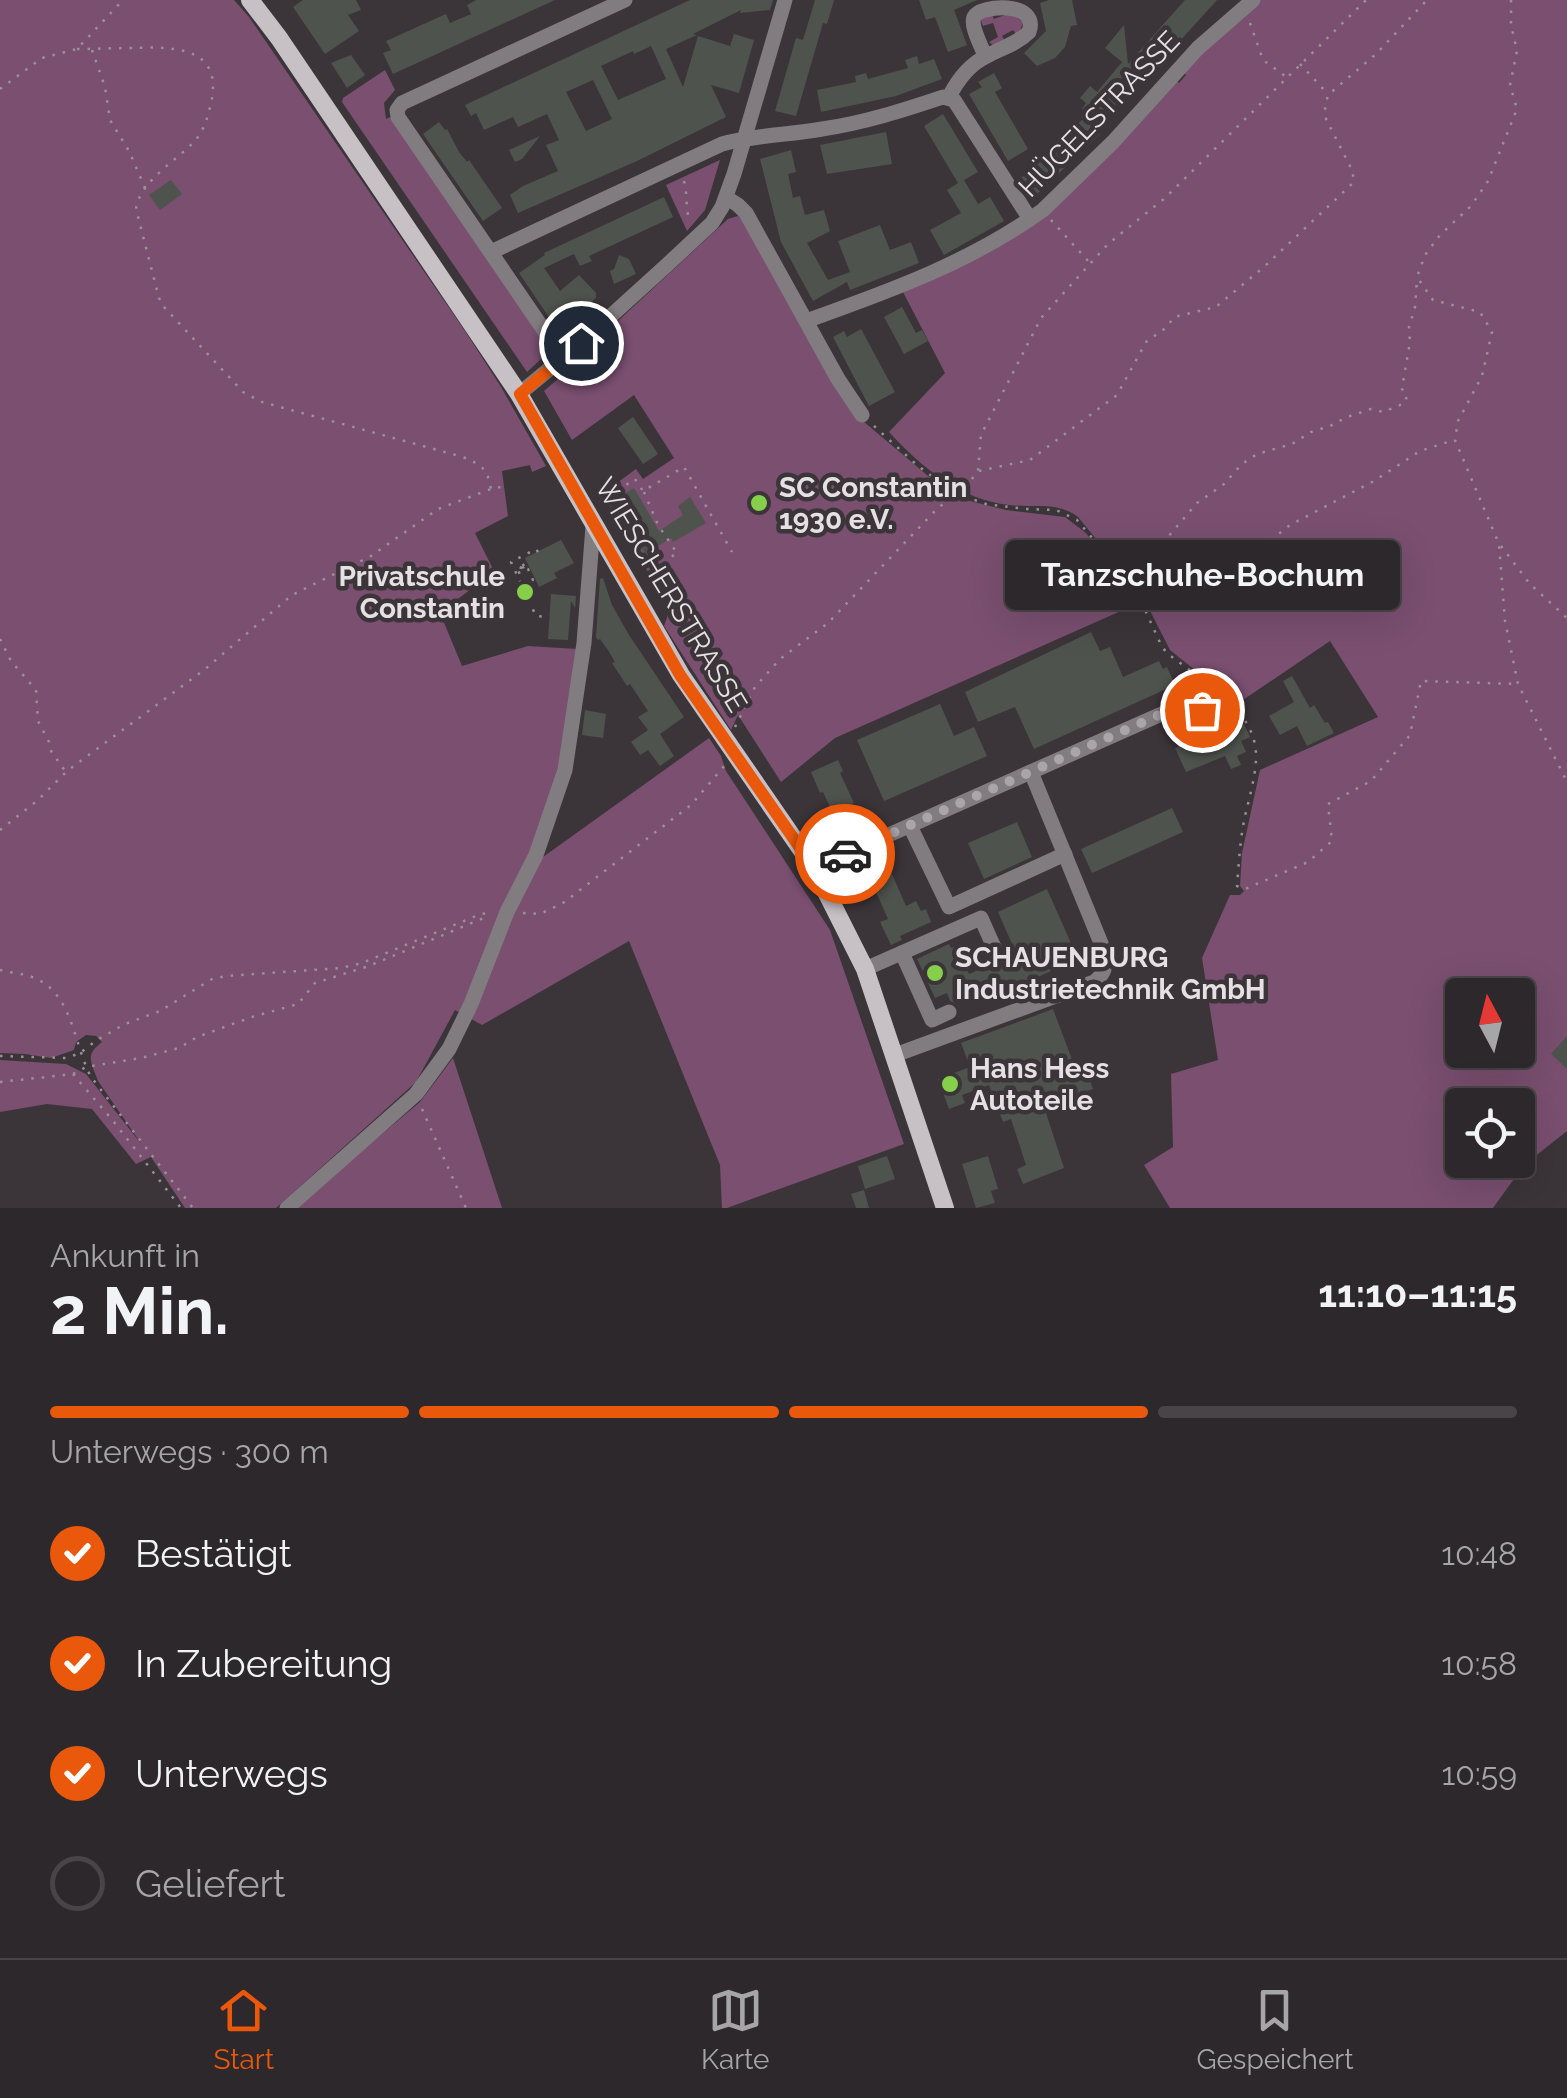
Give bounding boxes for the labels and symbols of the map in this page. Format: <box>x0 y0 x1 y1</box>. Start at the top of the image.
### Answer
street label: HÜGELSTRASSE <box>1012 24 1186 204</box>
pin <box>539 301 624 386</box>
place label: SC Constantin 1930 e.V. <box>779 471 967 536</box>
street label: WIESCHERSTRASSE <box>588 472 754 718</box>
marker: SC Constantin 1930 e.V. <box>748 492 770 514</box>
callout: Tanzschuhe-Bochum <box>1004 540 1400 610</box>
place label: Privatschule Constantin <box>338 560 505 625</box>
marker: Privatschule Constantin <box>514 581 536 603</box>
pin <box>1160 668 1245 753</box>
courier <box>795 804 895 904</box>
place label: SCHAUENBURG Industrietechnik GmbH <box>955 941 1266 1006</box>
marker: SCHAUENBURG Industrietechnik GmbH <box>924 962 946 984</box>
north arrow <box>1445 978 1535 1068</box>
place label: Hans Hess Autoteile <box>970 1052 1109 1117</box>
marker: Hans Hess Autoteile <box>939 1073 961 1095</box>

